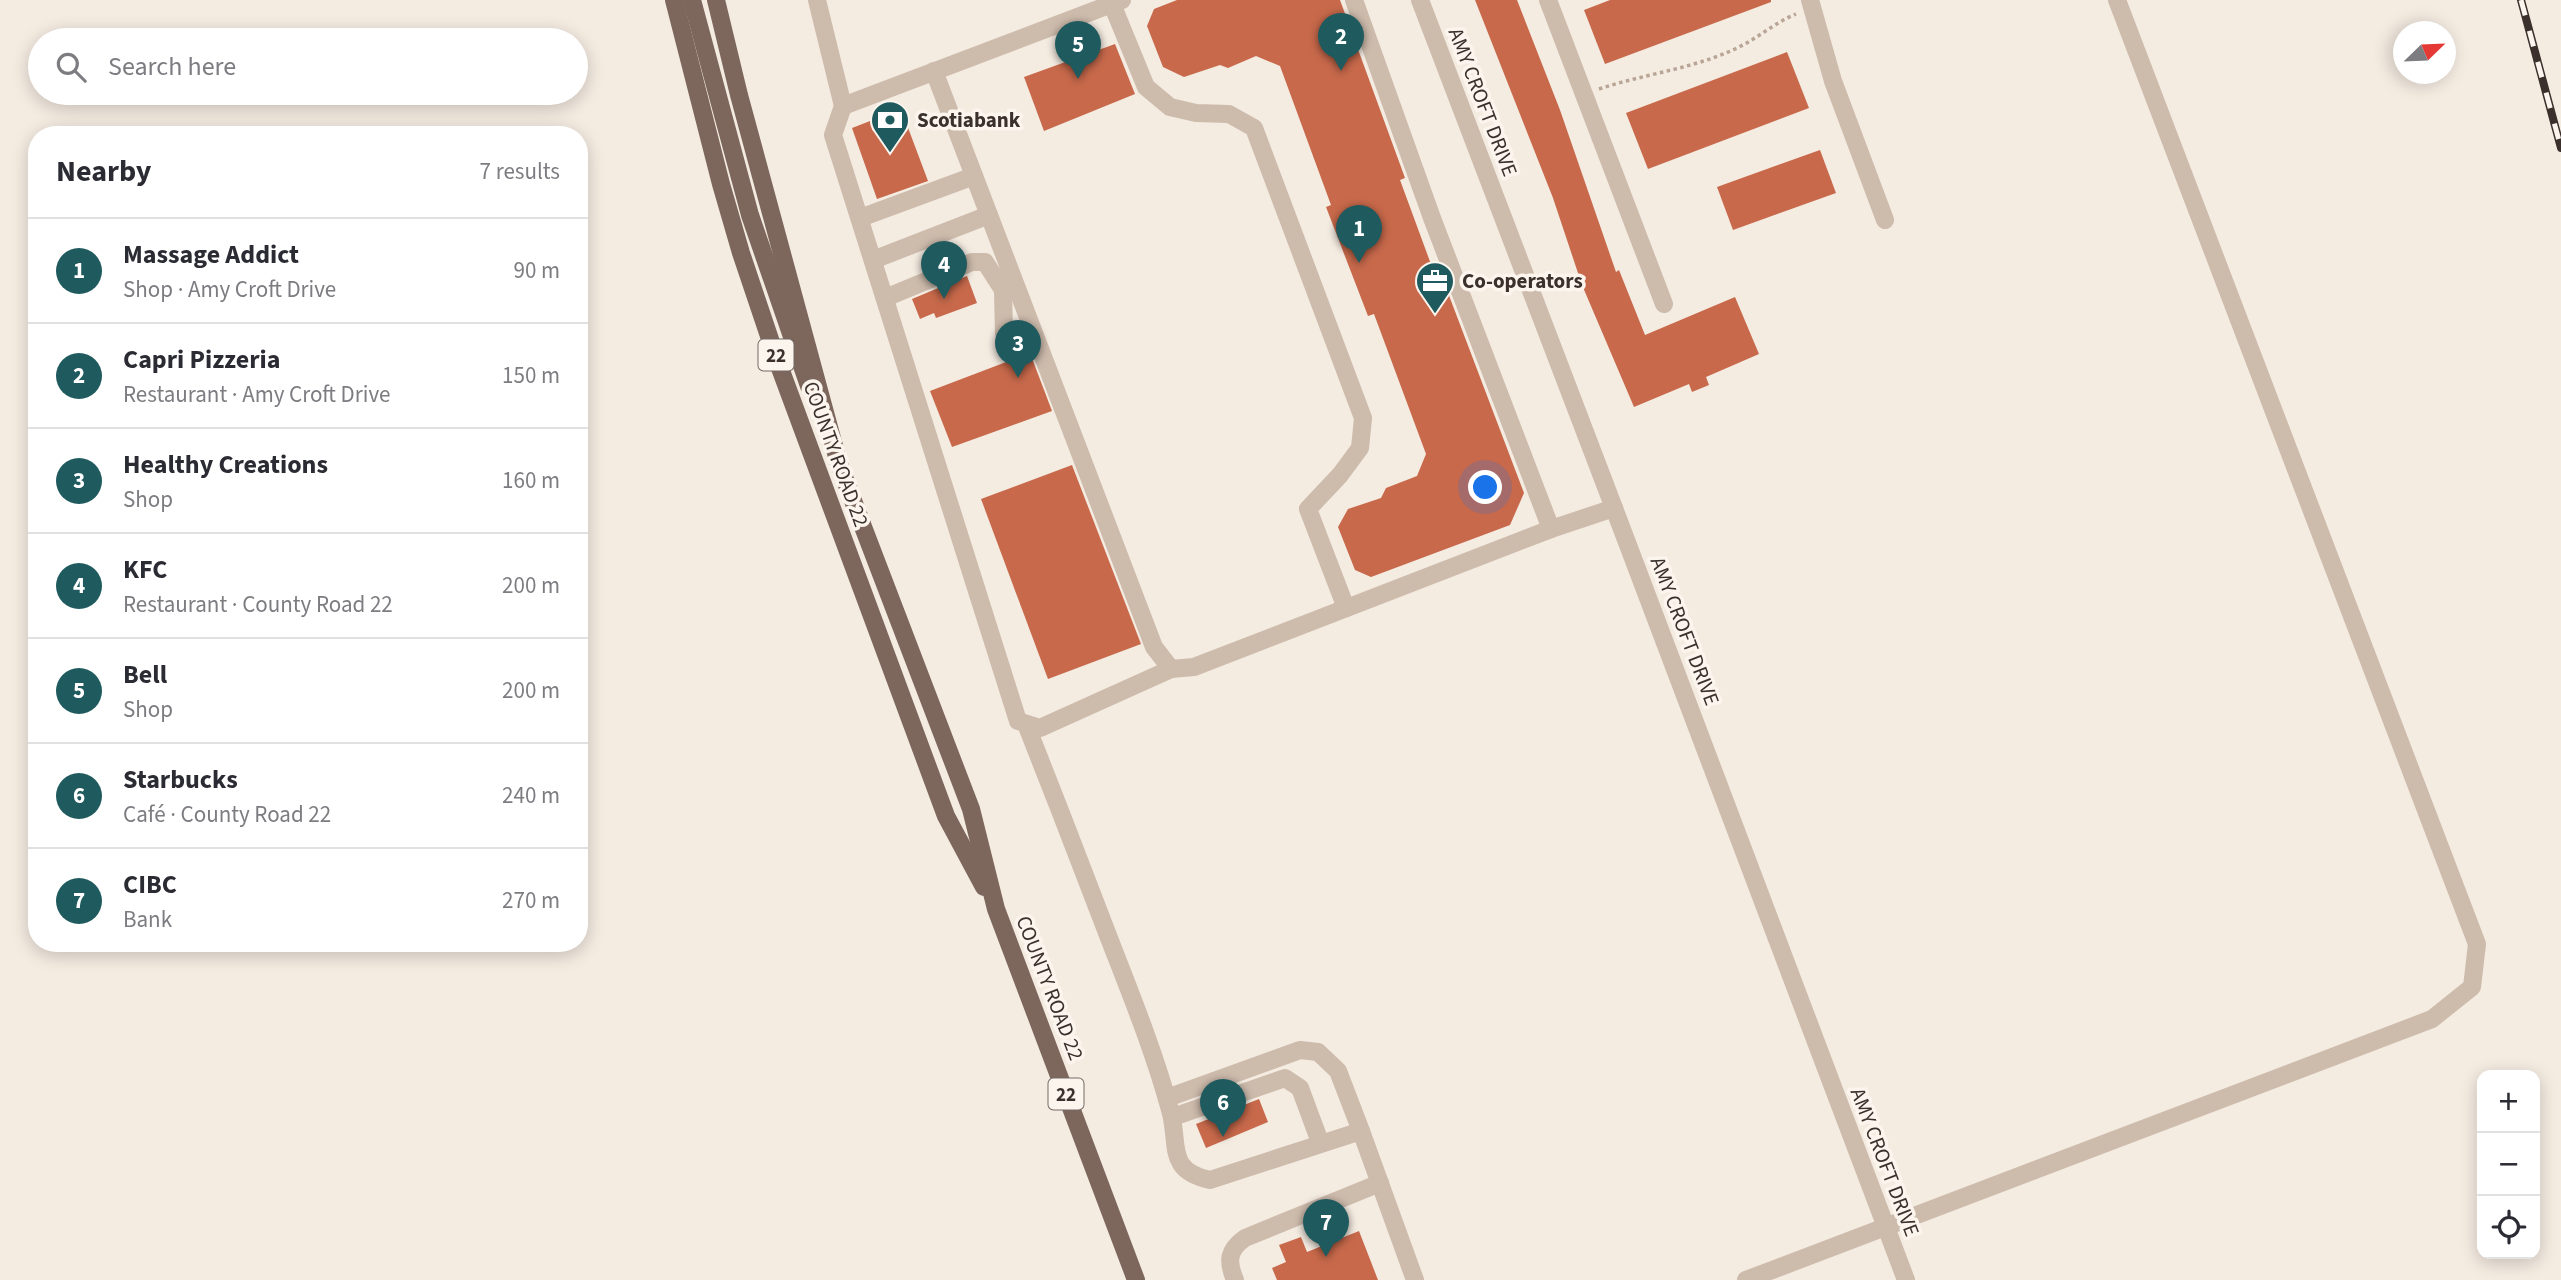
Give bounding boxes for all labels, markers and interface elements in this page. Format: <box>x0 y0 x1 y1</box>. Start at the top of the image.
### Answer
pin: 2 <box>1318 13 1364 71</box>
pin: 5 <box>1055 21 1101 79</box>
north arrow <box>2393 21 2456 84</box>
street label: AMY CROFT DRIVE <box>1441 23 1525 181</box>
search box <box>28 28 588 105</box>
icon: search <box>52 48 90 86</box>
text: Search here <box>108 48 236 85</box>
bank icon: Scotiabank <box>869 99 911 154</box>
place label: Scotiabank <box>917 105 1021 135</box>
text: Nearby <box>56 150 151 193</box>
text: 7 results <box>480 155 560 188</box>
pin: 1 <box>1336 205 1382 263</box>
text: Massage Addict <box>123 236 299 273</box>
pin: 4 <box>921 241 967 299</box>
text: 1 <box>73 254 85 287</box>
text: 90 m <box>513 254 560 287</box>
office icon: Co-operators <box>1414 260 1456 315</box>
place label: Co-operators <box>1462 266 1583 296</box>
text: Shop · Amy Croft Drive <box>123 273 336 306</box>
pin: 3 <box>995 320 1041 378</box>
road number: 22 <box>758 340 794 370</box>
text: Capri Pizzeria <box>123 341 280 378</box>
text: 2 <box>73 359 85 392</box>
text: 150 m <box>502 359 560 392</box>
street label: COUNTY ROAD 22 <box>796 377 876 531</box>
text: Restaurant · Amy Croft Drive <box>123 378 390 411</box>
text: Healthy Creations <box>123 446 328 483</box>
text: 3 <box>73 464 85 497</box>
text: 160 m <box>502 464 560 497</box>
your location <box>1468 470 1502 504</box>
text: Shop <box>123 483 173 516</box>
text: KFC <box>123 551 167 588</box>
street label: AMY CROFT DRIVE <box>1643 552 1727 710</box>
text: 4 <box>73 569 85 602</box>
text: 200 m <box>502 569 560 602</box>
text: Restaurant · County Road 22 <box>123 588 393 621</box>
text: Bell <box>123 656 167 693</box>
text: 5 <box>73 674 85 707</box>
text: 200 m <box>502 674 560 707</box>
text: Shop <box>123 693 173 726</box>
text: Starbucks <box>123 761 238 798</box>
text: 6 <box>73 779 85 812</box>
text: 240 m <box>502 779 560 812</box>
text: Café · County Road 22 <box>123 798 331 831</box>
text: CIBC <box>123 866 177 903</box>
text: 7 <box>73 884 85 917</box>
text: 270 m <box>502 884 560 917</box>
text: Bank <box>123 903 172 936</box>
street label: COUNTY ROAD 22 <box>1009 911 1091 1065</box>
map controls <box>2477 1070 2540 1259</box>
button: + <box>2477 1070 2540 1133</box>
road number: 22 <box>1048 1078 1084 1110</box>
pin: 6 <box>1200 1079 1246 1137</box>
street label: AMY CROFT DRIVE <box>1843 1083 1927 1241</box>
button: − <box>2477 1133 2540 1196</box>
button: locate <box>2477 1196 2540 1259</box>
pin: 7 <box>1303 1199 1349 1257</box>

